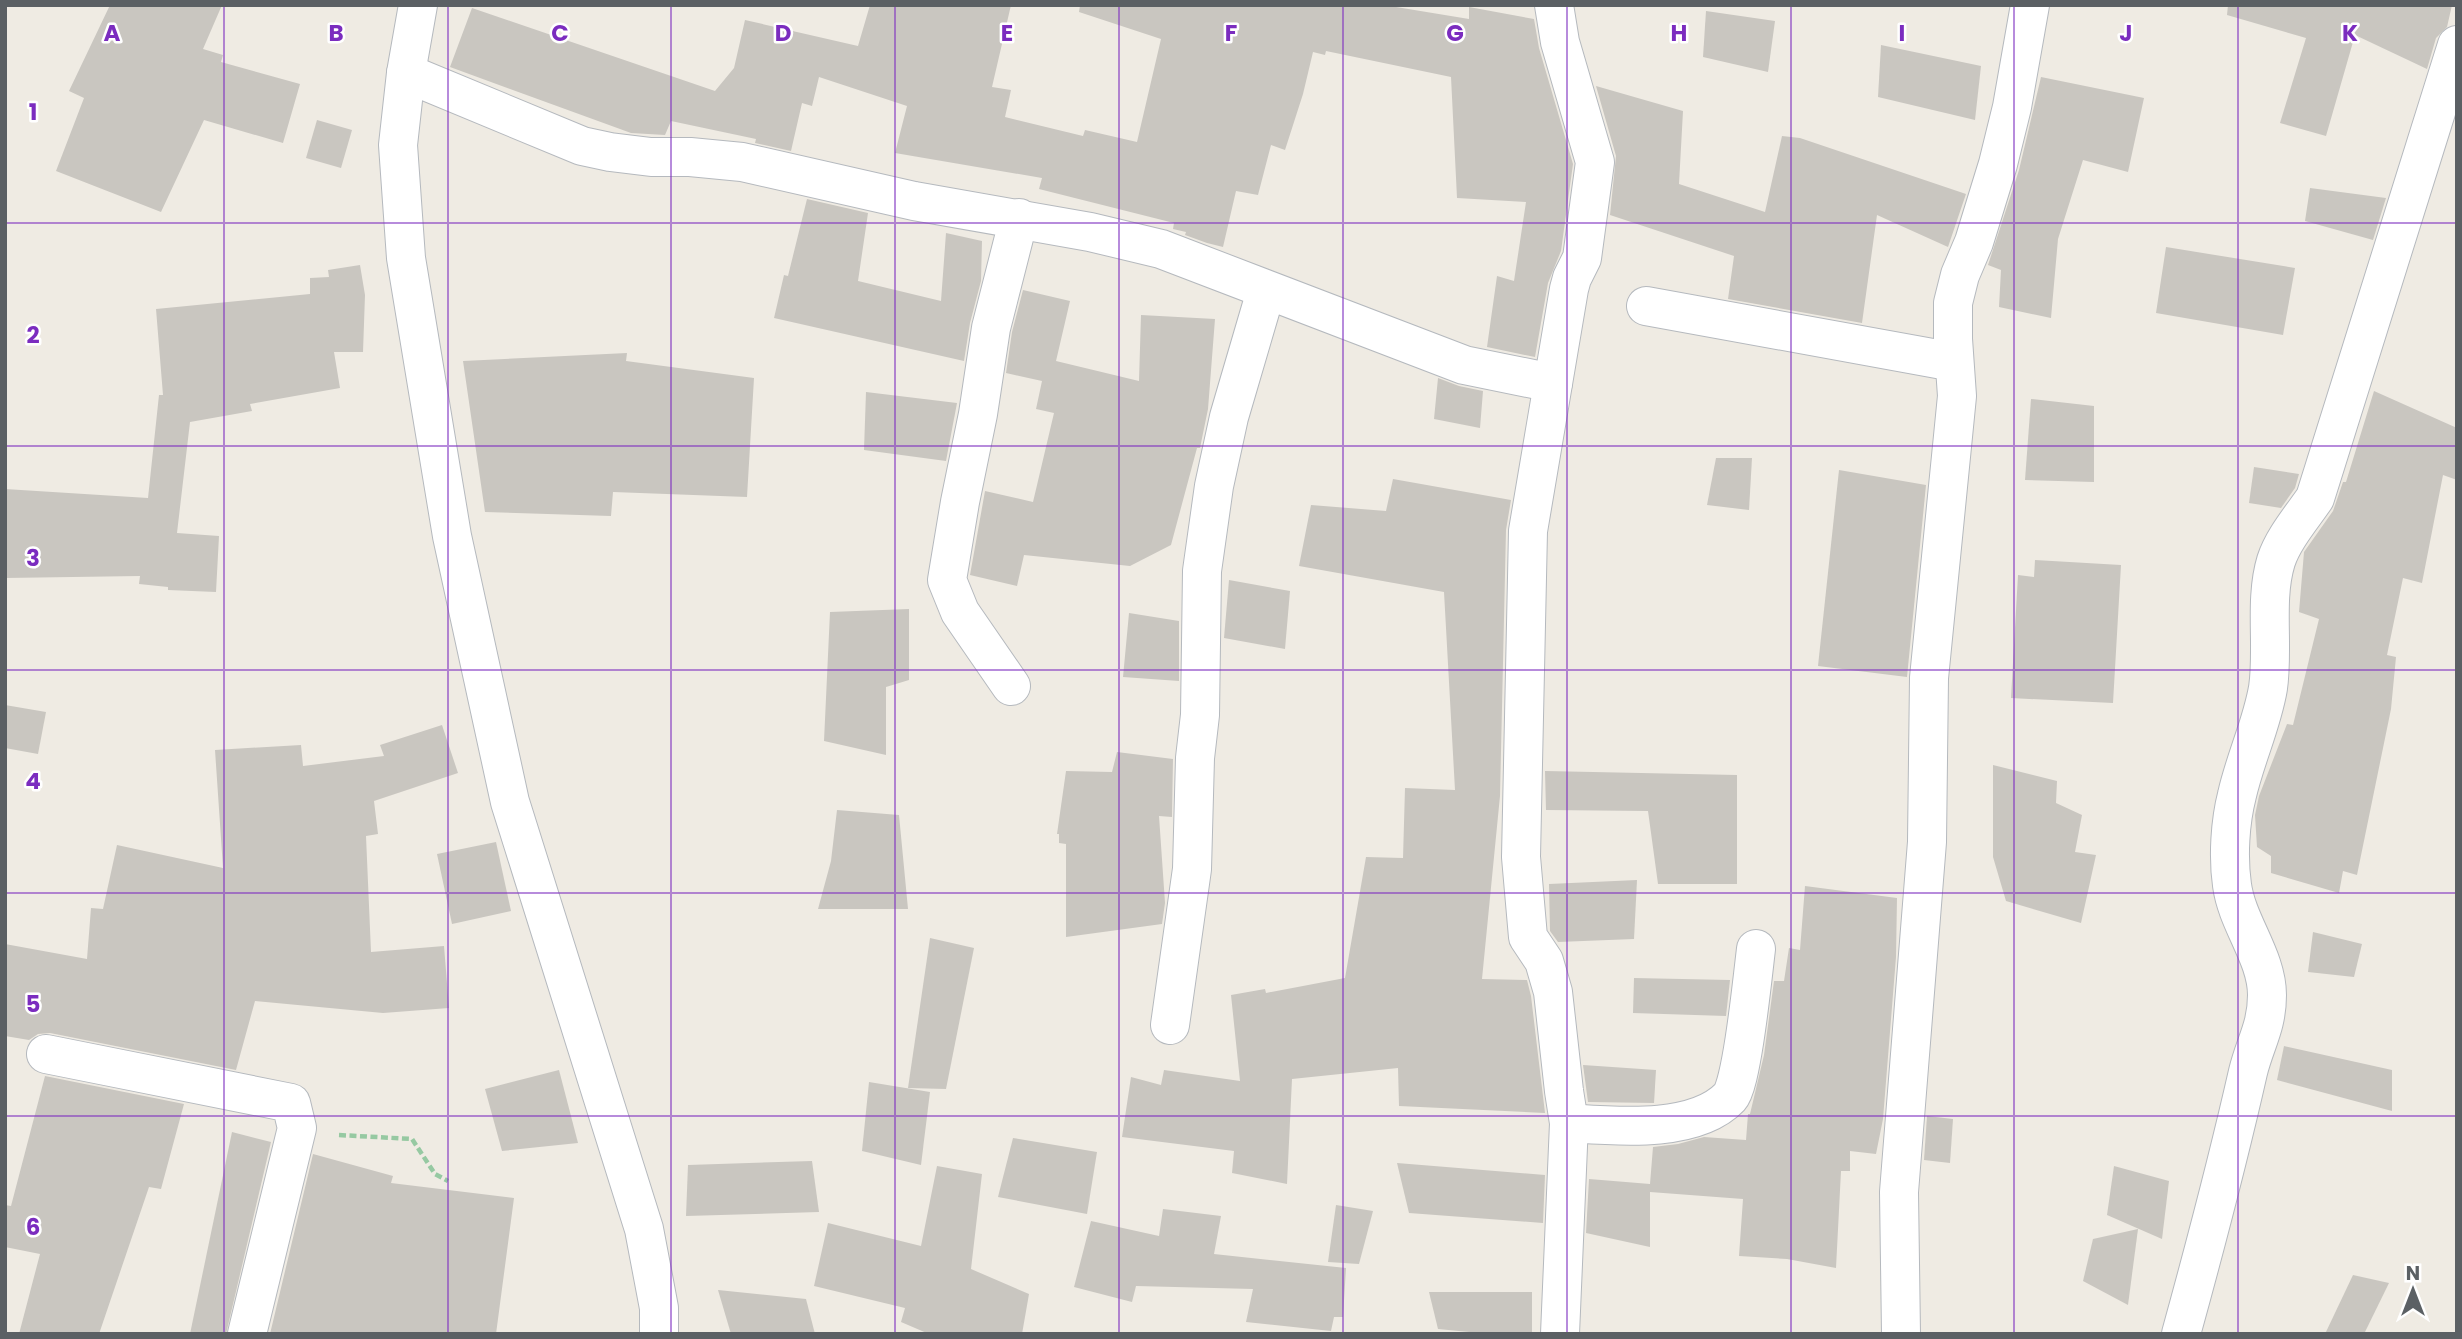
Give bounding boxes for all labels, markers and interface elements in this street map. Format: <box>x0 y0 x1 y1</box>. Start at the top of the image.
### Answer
text: A <box>104 17 121 49</box>
text: B <box>328 17 344 49</box>
text: C <box>551 17 569 49</box>
text: D <box>775 17 791 49</box>
text: E <box>1001 17 1013 49</box>
text: F <box>1225 17 1237 49</box>
text: G <box>1446 17 1464 49</box>
text: H <box>1671 17 1687 49</box>
text: I <box>1899 17 1905 49</box>
text: J <box>2119 17 2133 49</box>
text: K <box>2342 17 2358 49</box>
text: 1 <box>29 96 37 128</box>
text: 2 <box>26 319 40 351</box>
text: 3 <box>26 542 40 574</box>
text: 4 <box>25 765 41 797</box>
text: 5 <box>26 988 40 1020</box>
text: 6 <box>26 1211 40 1243</box>
north arrow <box>2378 1255 2448 1325</box>
text: N <box>2406 1260 2420 1287</box>

